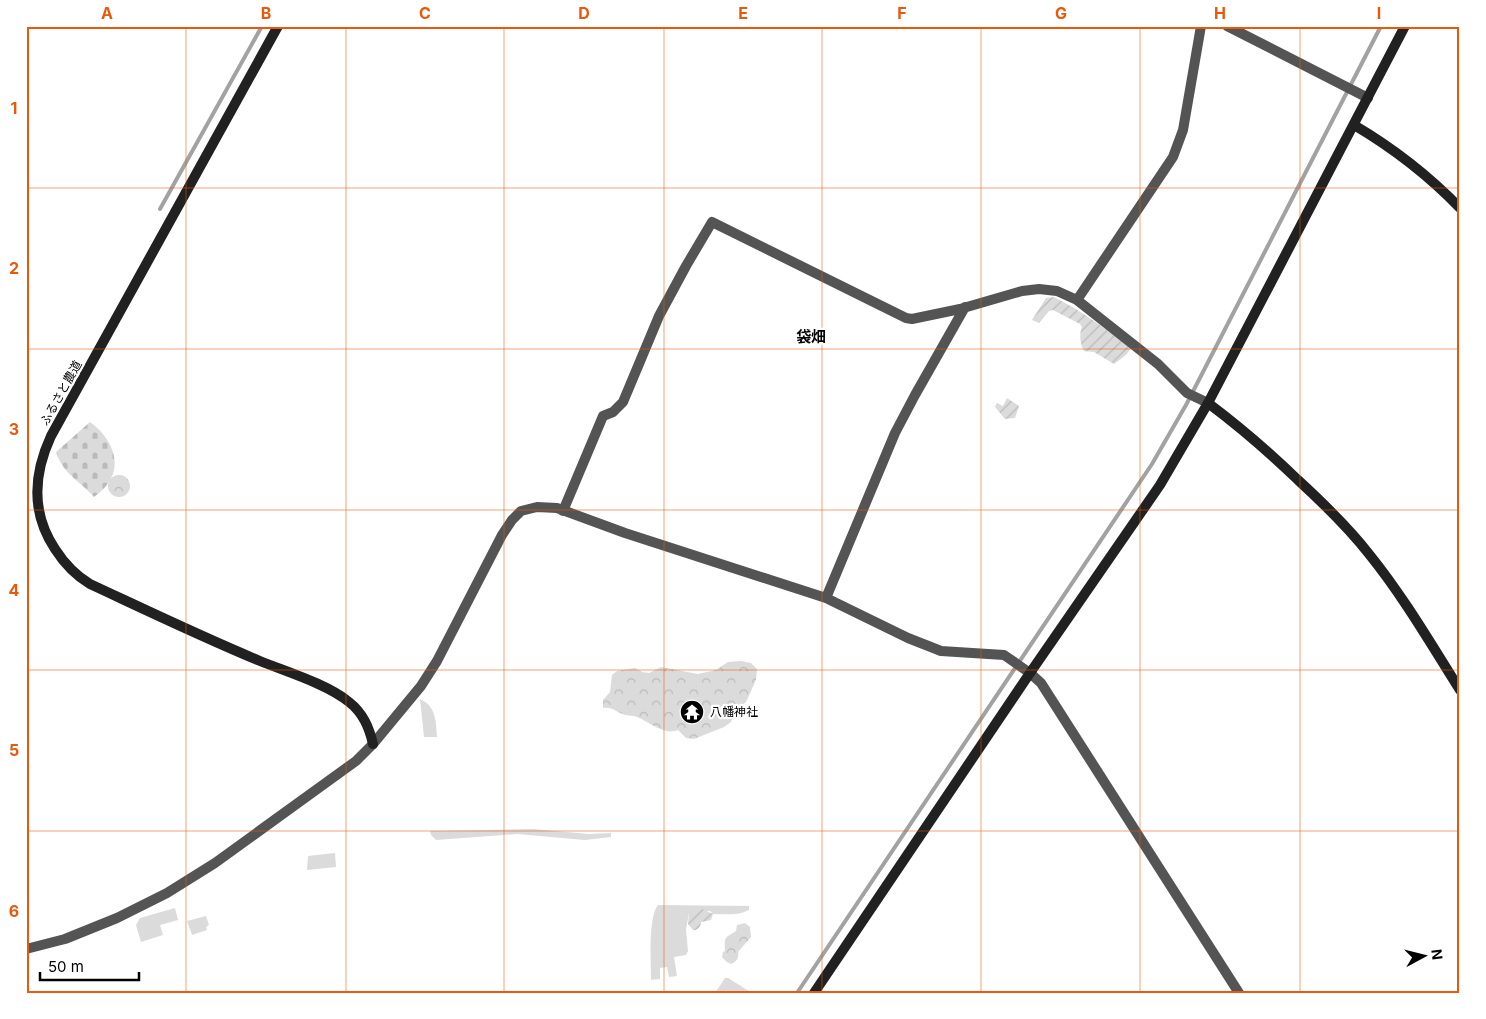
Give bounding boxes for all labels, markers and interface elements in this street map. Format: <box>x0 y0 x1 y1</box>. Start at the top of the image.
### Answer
text: A <box>101 3 113 23</box>
text: B <box>261 3 271 23</box>
text: C <box>419 3 431 23</box>
text: D <box>578 3 590 23</box>
text: E <box>738 3 748 23</box>
text: F <box>897 3 907 23</box>
text: G <box>1055 3 1067 23</box>
text: H <box>1214 3 1226 23</box>
text: I <box>1377 3 1381 23</box>
text: 1 <box>11 98 17 118</box>
text: 2 <box>9 258 19 278</box>
district label: 袋畑 <box>796 327 826 346</box>
street label: ふるさと農道 <box>37 358 85 428</box>
text: 3 <box>9 419 19 439</box>
text: 4 <box>9 580 20 600</box>
temple icon: 八幡神社 <box>679 699 705 725</box>
place label: 八幡神社 <box>710 704 758 719</box>
text: 5 <box>9 740 19 760</box>
text: 6 <box>9 901 19 921</box>
north arrow <box>1398 932 1448 982</box>
text: N <box>1428 948 1446 961</box>
scale bar <box>40 949 139 981</box>
text: 50 m <box>48 957 84 976</box>

